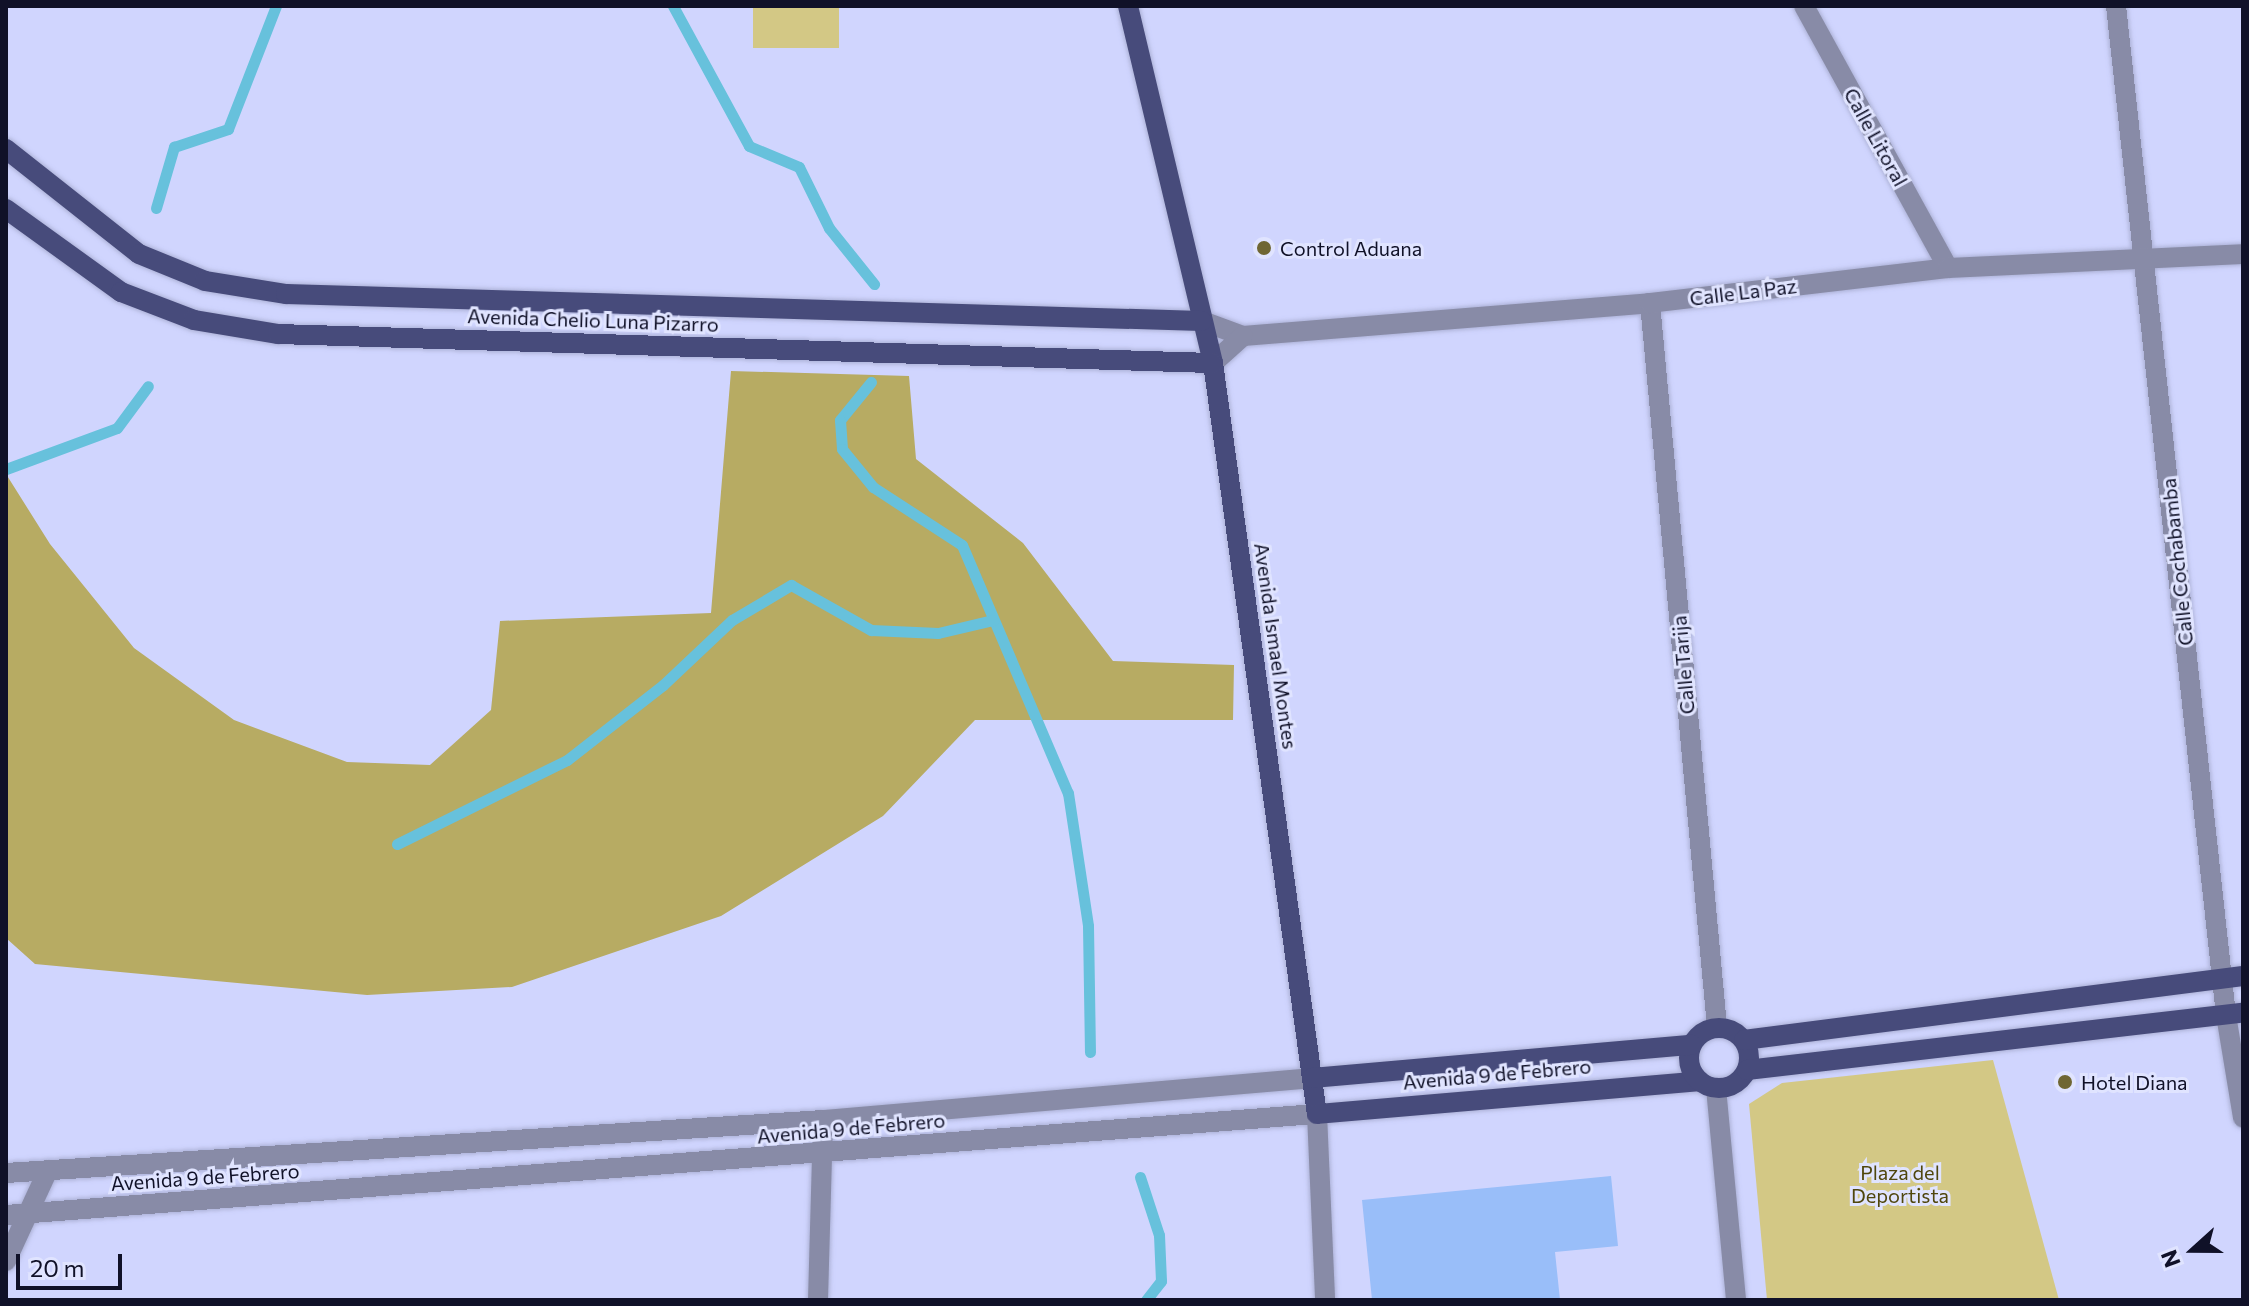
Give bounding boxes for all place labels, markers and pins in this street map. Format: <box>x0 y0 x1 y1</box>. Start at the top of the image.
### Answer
place label: Control Aduana <box>1280 236 1422 260</box>
marker: Control Aduana <box>1255 239 1273 257</box>
place label: Hotel Diana <box>2081 1070 2188 1094</box>
marker: Hotel Diana <box>2056 1073 2074 1091</box>

